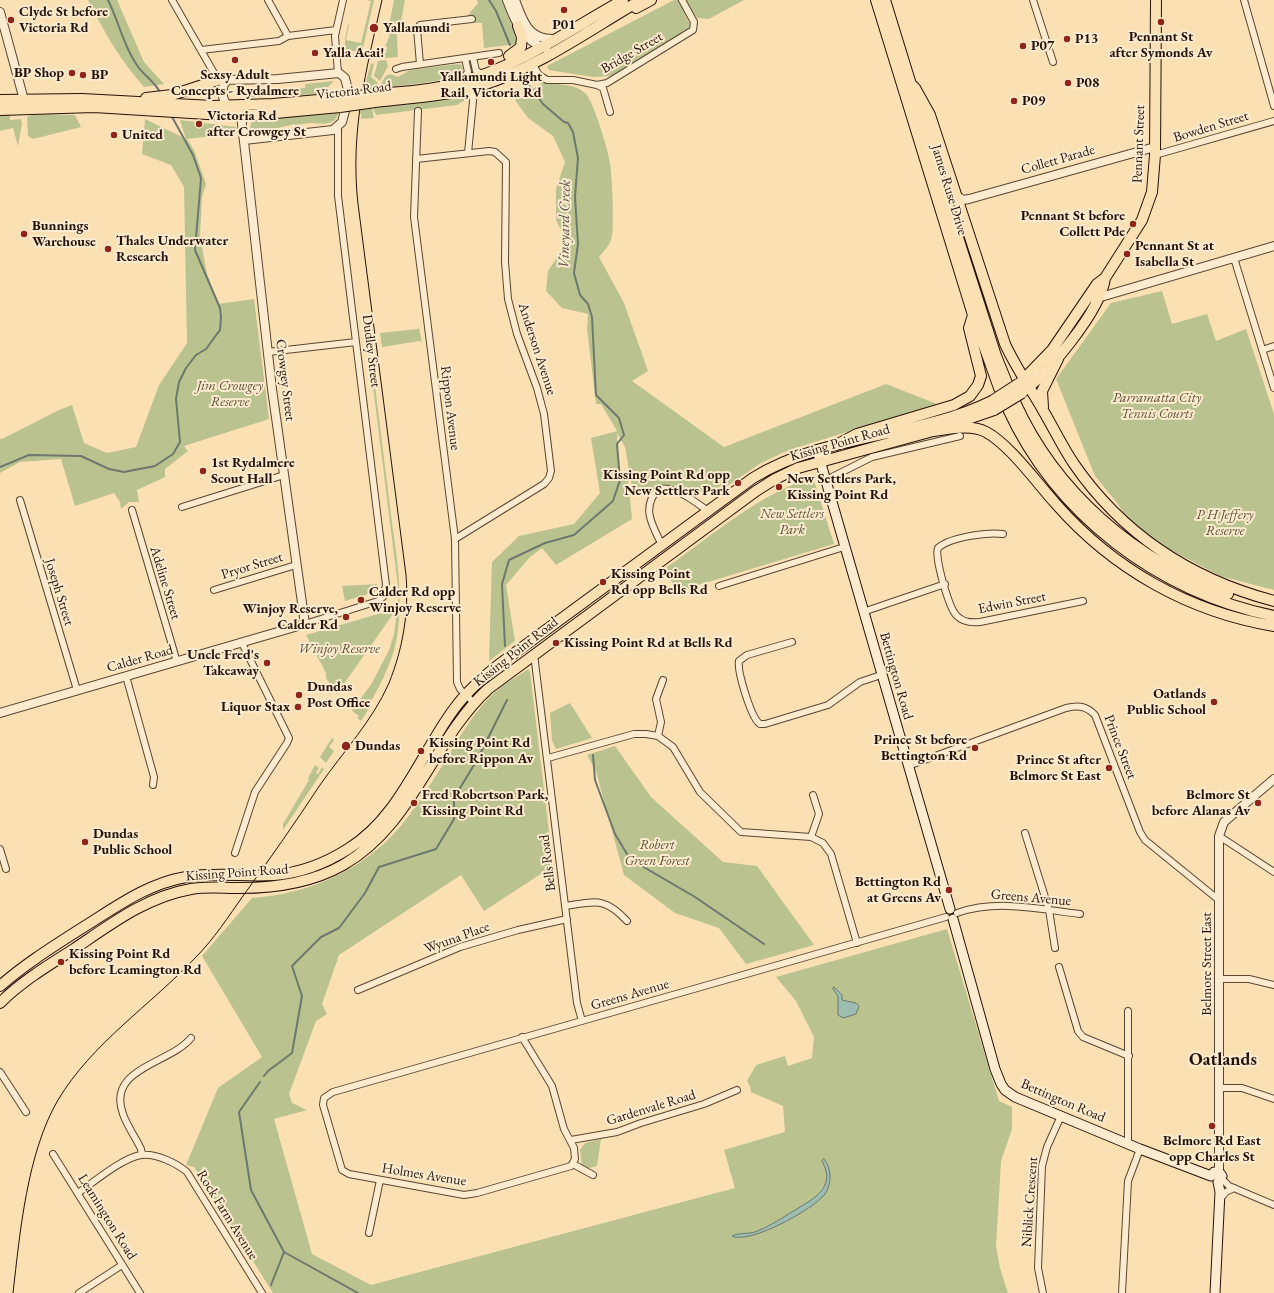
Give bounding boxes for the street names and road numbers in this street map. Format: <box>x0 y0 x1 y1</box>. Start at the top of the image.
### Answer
street label: Bridge Street <box>598 29 666 77</box>
street label: Victoria Road <box>316 78 392 104</box>
street label: Pennant Street <box>1129 105 1149 183</box>
street label: Bowden Street <box>1171 108 1251 146</box>
street label: Collett Parade <box>1019 141 1097 179</box>
street label: James Ruse Drive <box>927 143 971 237</box>
street label: Anderson Avenue <box>514 301 560 397</box>
street label: Dudley Street <box>358 313 384 389</box>
street label: Crowgey Street <box>272 338 298 422</box>
street label: Rippon Avenue <box>436 365 464 451</box>
street label: Kissing Point Road <box>788 421 892 465</box>
street label: Adeline Street <box>146 544 184 622</box>
street label: Pryor Street <box>219 549 285 583</box>
street label: Joseph Street <box>41 556 77 628</box>
street label: Edwin Street <box>977 588 1047 618</box>
street label: Kissing Point Road <box>470 614 562 690</box>
street label: Bettington Road <box>875 630 917 722</box>
street label: Calder Road <box>105 642 175 676</box>
street label: Prince Street <box>1100 712 1140 782</box>
street label: Bells Road <box>536 834 560 892</box>
street label: Kissing Point Road <box>185 861 289 885</box>
street label: Greens Avenue <box>990 886 1072 910</box>
street label: Belmore Street East <box>1199 912 1215 1016</box>
street label: Wyuna Place <box>422 918 492 958</box>
street label: Greens Avenue <box>589 976 671 1014</box>
street label: Bettington Road <box>1018 1076 1108 1126</box>
street label: Gardenvale Road <box>604 1086 698 1130</box>
street label: Niblick Crescent <box>1018 1156 1042 1248</box>
street label: Holmes Avenue <box>381 1160 467 1190</box>
street label: Rock Farm Avenue <box>193 1167 261 1263</box>
street label: Leamington Road <box>74 1171 140 1263</box>

